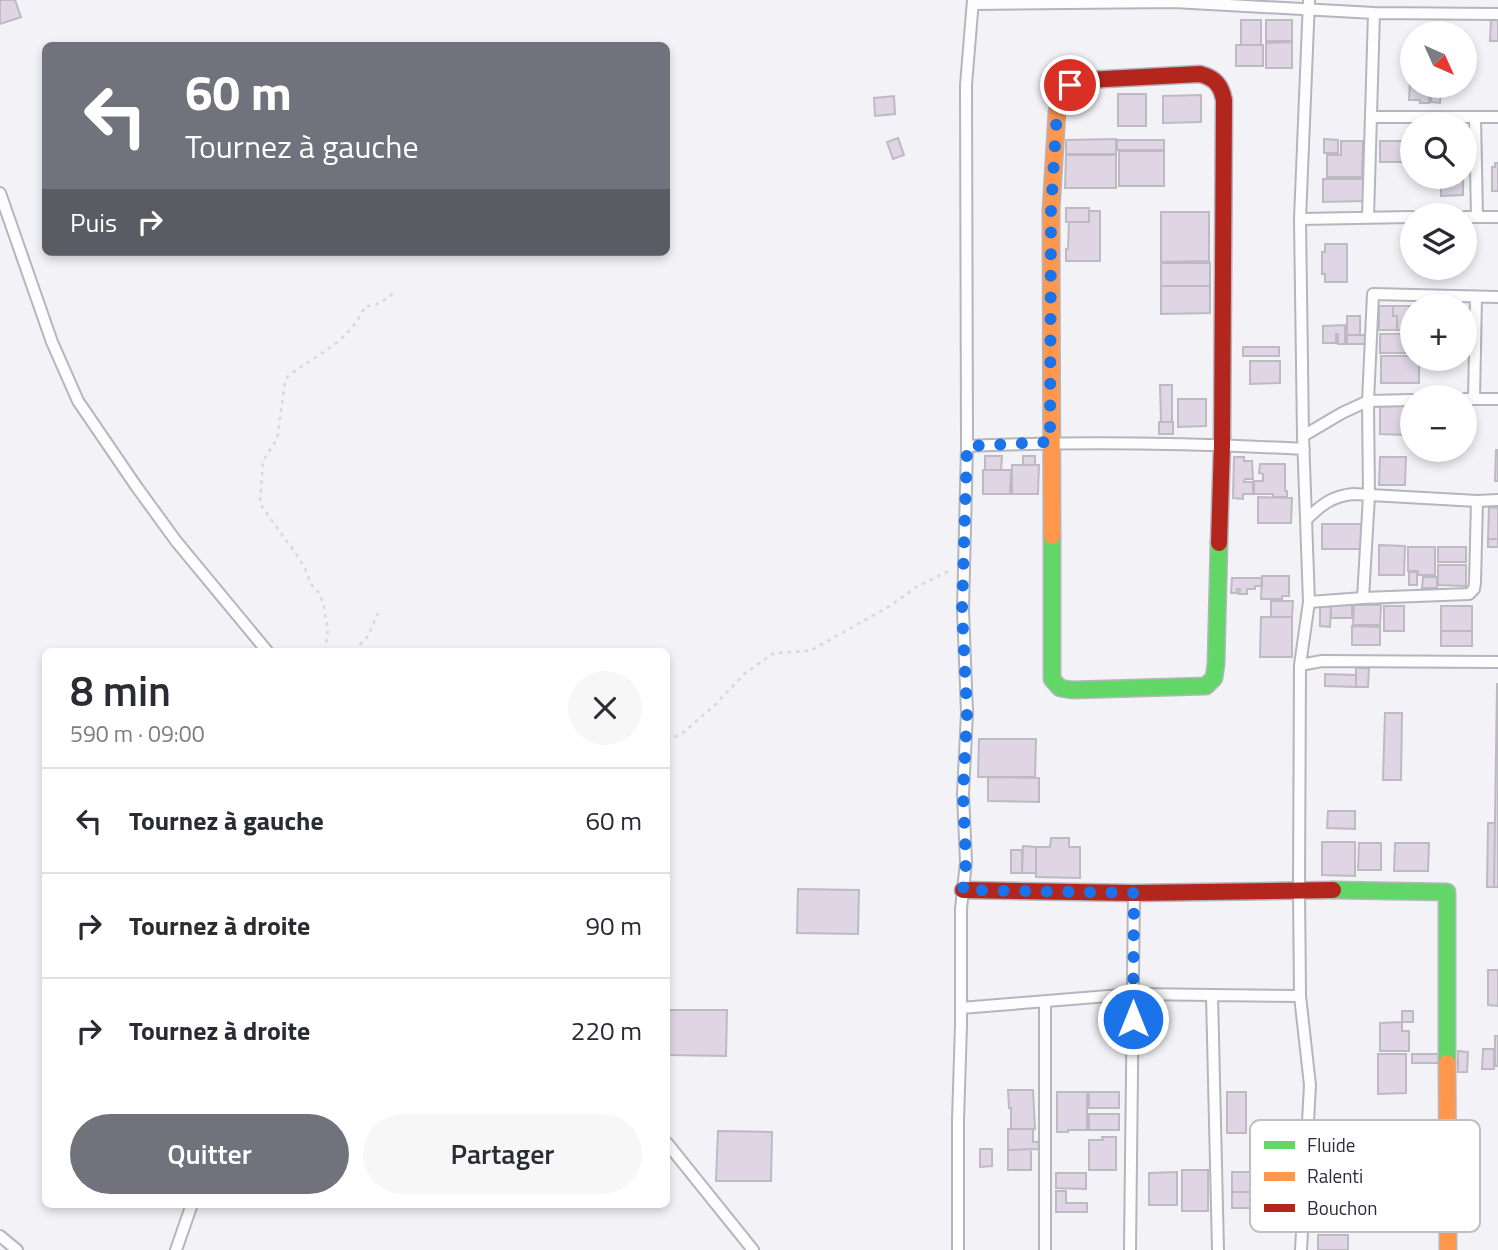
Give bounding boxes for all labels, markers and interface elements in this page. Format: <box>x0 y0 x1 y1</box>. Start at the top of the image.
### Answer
north arrow <box>1400 21 1477 98</box>
map controls <box>1400 21 1477 462</box>
text: 60 m <box>185 54 292 129</box>
pin <box>1040 55 1100 115</box>
icon: arrive <box>1051 66 1089 104</box>
icon: left <box>70 70 161 161</box>
button: search <box>1400 112 1477 189</box>
text: Tournez à gauche <box>185 122 419 170</box>
text: Puis <box>70 203 117 242</box>
icon: right <box>131 203 169 241</box>
button: layers <box>1400 203 1477 280</box>
button: + <box>1400 294 1477 371</box>
button: − <box>1400 385 1477 462</box>
text: 8 min <box>70 658 171 722</box>
button: close <box>568 671 642 745</box>
text: 590 m · 09:00 <box>70 716 205 751</box>
text: Tournez à gauche <box>129 801 324 840</box>
text: 60 m <box>585 801 642 840</box>
icon: left <box>70 802 108 840</box>
text: Tournez à droite <box>129 906 310 945</box>
text: 90 m <box>585 906 642 945</box>
icon: right <box>70 907 108 945</box>
position arrow <box>1096 982 1170 1056</box>
text: Tournez à droite <box>129 1011 310 1050</box>
text: 220 m <box>571 1011 642 1050</box>
icon: right <box>70 1012 108 1050</box>
button: Quitter <box>70 1114 349 1194</box>
button: Partager <box>363 1114 642 1194</box>
legend <box>1250 1120 1480 1232</box>
text: Fluide <box>1307 1130 1355 1159</box>
text: Ralenti <box>1307 1161 1363 1190</box>
text: Bouchon <box>1307 1193 1378 1222</box>

